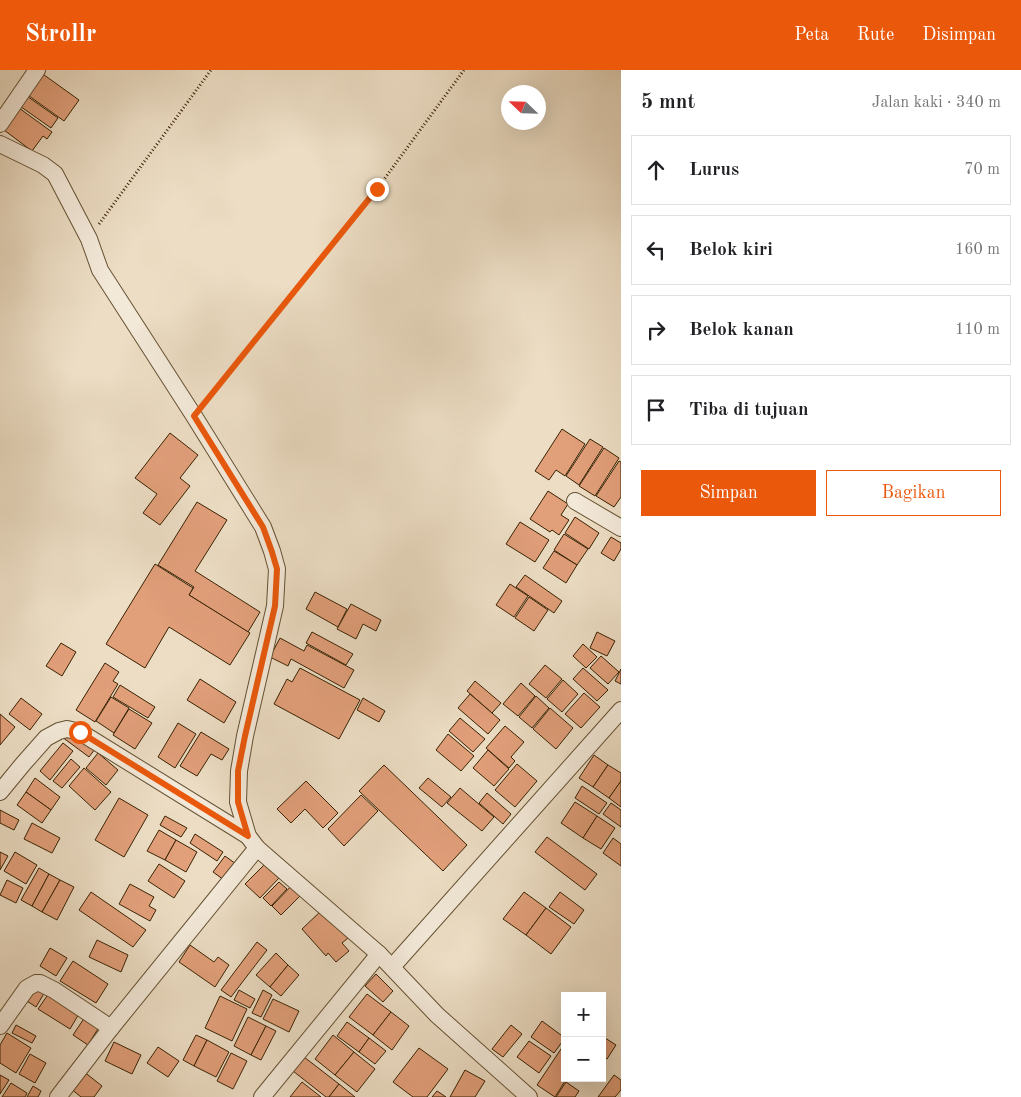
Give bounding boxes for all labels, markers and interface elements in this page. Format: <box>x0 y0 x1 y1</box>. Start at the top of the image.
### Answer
text: Strollr <box>25 23 96 47</box>
text: Peta <box>794 26 829 44</box>
text: Rute <box>857 26 894 44</box>
text: Disimpan <box>922 26 996 44</box>
north arrow <box>501 85 546 130</box>
text: 5 mnt <box>641 92 695 113</box>
text: Jalan kaki · 340 m <box>872 95 1001 111</box>
icon: ahead <box>642 156 670 184</box>
text: Lurus <box>689 161 739 180</box>
text: 70 m <box>964 162 1000 178</box>
route end <box>366 178 389 201</box>
icon: left <box>642 236 670 264</box>
text: Belok kiri <box>689 241 773 260</box>
text: 160 m <box>955 242 1000 258</box>
icon: right <box>642 316 670 344</box>
text: Belok kanan <box>689 321 794 340</box>
text: 110 m <box>955 322 1000 338</box>
icon: arrive <box>642 396 670 424</box>
text: Tiba di tujuan <box>689 401 809 420</box>
button: Simpan <box>641 470 816 516</box>
button: Bagikan <box>826 470 1001 516</box>
route start <box>69 721 92 744</box>
map controls <box>561 992 606 1082</box>
button: + <box>561 992 606 1037</box>
button: − <box>561 1037 606 1082</box>

